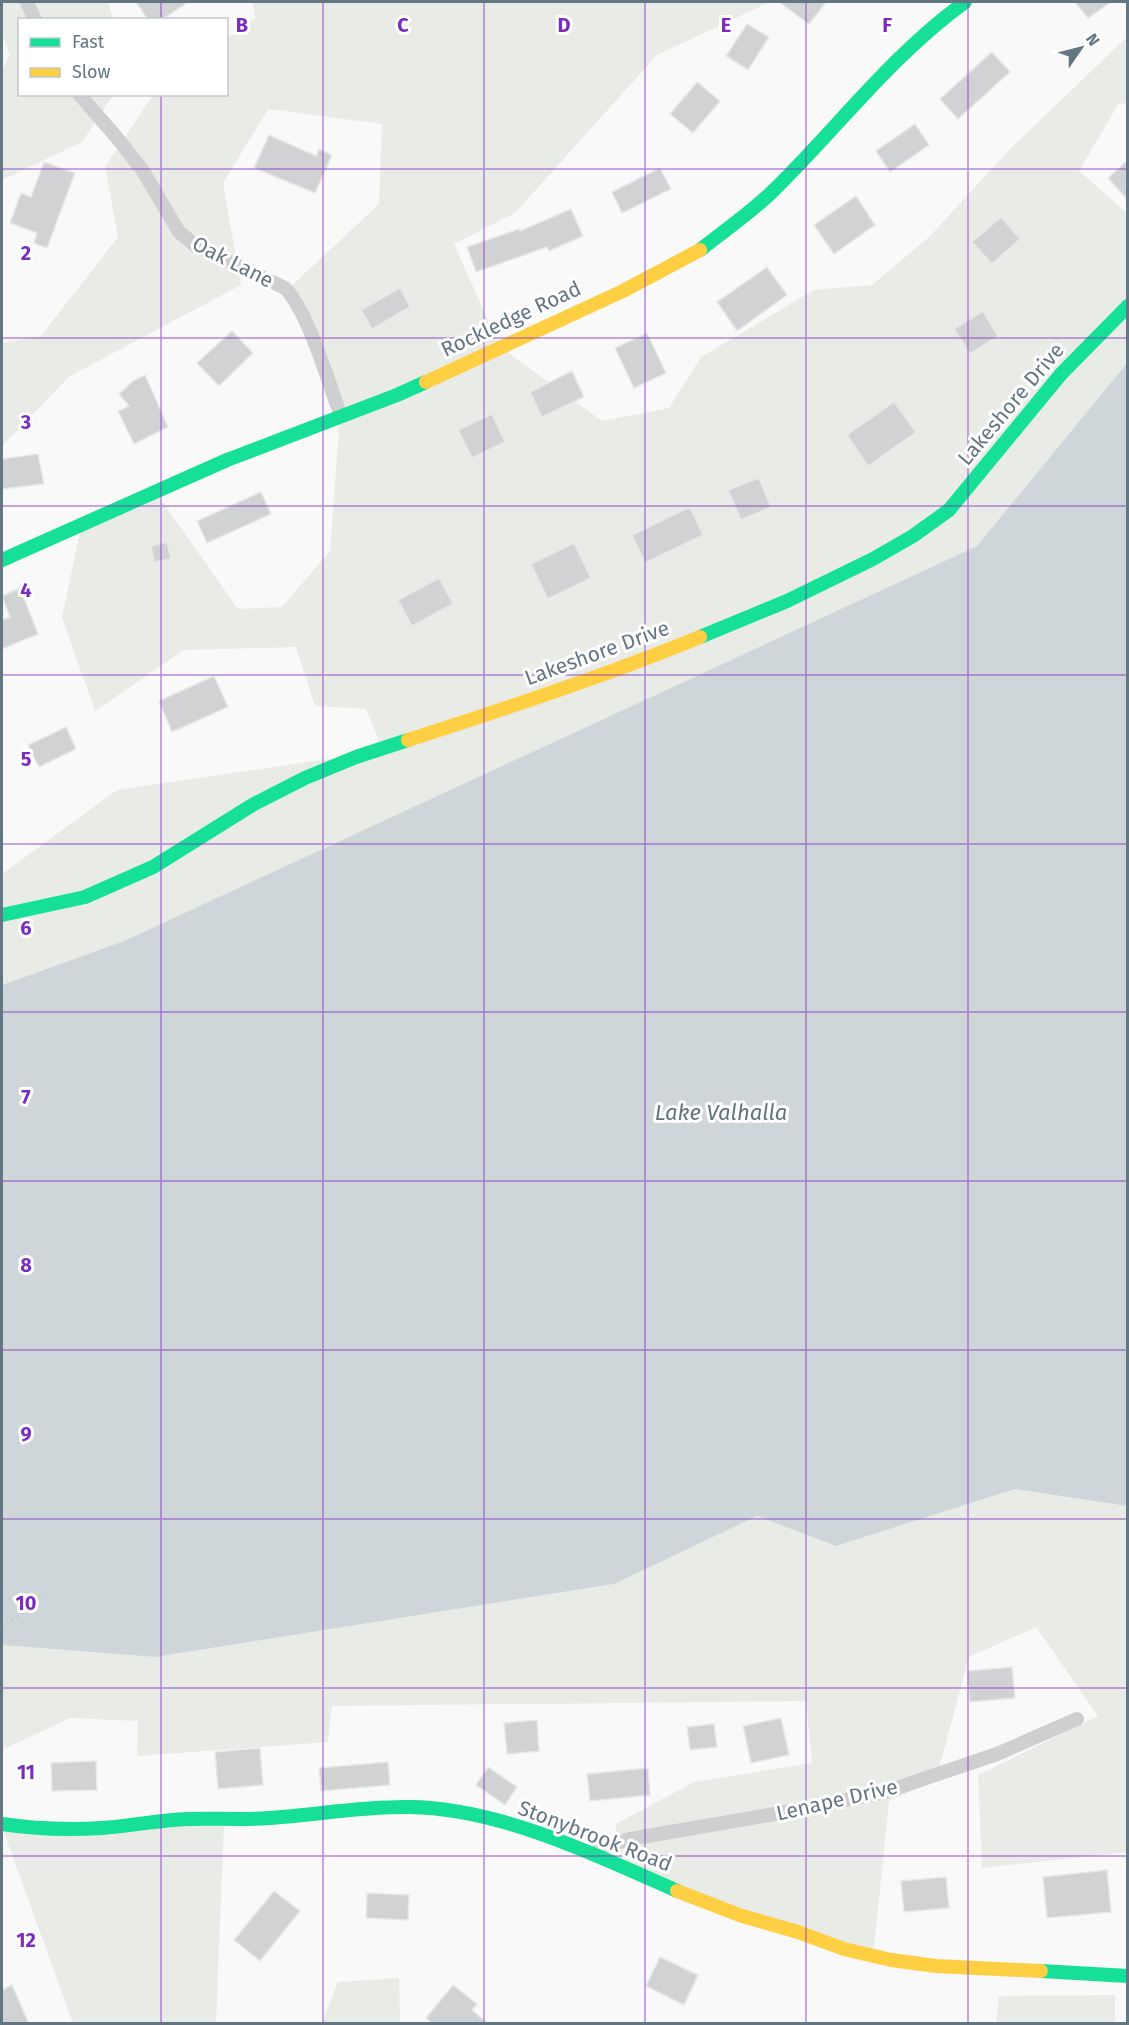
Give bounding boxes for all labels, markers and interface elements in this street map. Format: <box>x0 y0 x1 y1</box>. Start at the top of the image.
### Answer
text: B <box>236 13 248 37</box>
text: C <box>397 13 409 37</box>
text: D <box>557 13 571 37</box>
text: E <box>721 13 731 37</box>
text: F <box>882 13 892 37</box>
legend <box>18 18 228 96</box>
north arrow <box>1051 18 1111 78</box>
text: N <box>1082 30 1104 49</box>
text: Fast <box>72 31 105 53</box>
text: Slow <box>72 61 111 83</box>
street label: Oak Lane <box>188 231 278 293</box>
text: 2 <box>21 241 31 265</box>
street label: Rockledge Road <box>437 275 585 363</box>
street label: Lakeshore Drive <box>952 338 1070 470</box>
text: 3 <box>20 410 31 434</box>
text: 4 <box>20 578 32 602</box>
street label: Lakeshore Drive <box>521 615 673 691</box>
text: 5 <box>21 747 32 771</box>
text: 6 <box>20 916 32 940</box>
text: 7 <box>21 1085 31 1109</box>
water label: Lake Valhalla <box>655 1099 787 1126</box>
text: 8 <box>20 1253 32 1277</box>
text: 9 <box>20 1422 32 1446</box>
text: 10 <box>16 1591 36 1615</box>
text: 11 <box>17 1760 35 1784</box>
street label: Lenape Drive <box>774 1773 900 1827</box>
street label: Stonybrook Road <box>514 1795 676 1877</box>
text: 12 <box>16 1928 36 1952</box>

